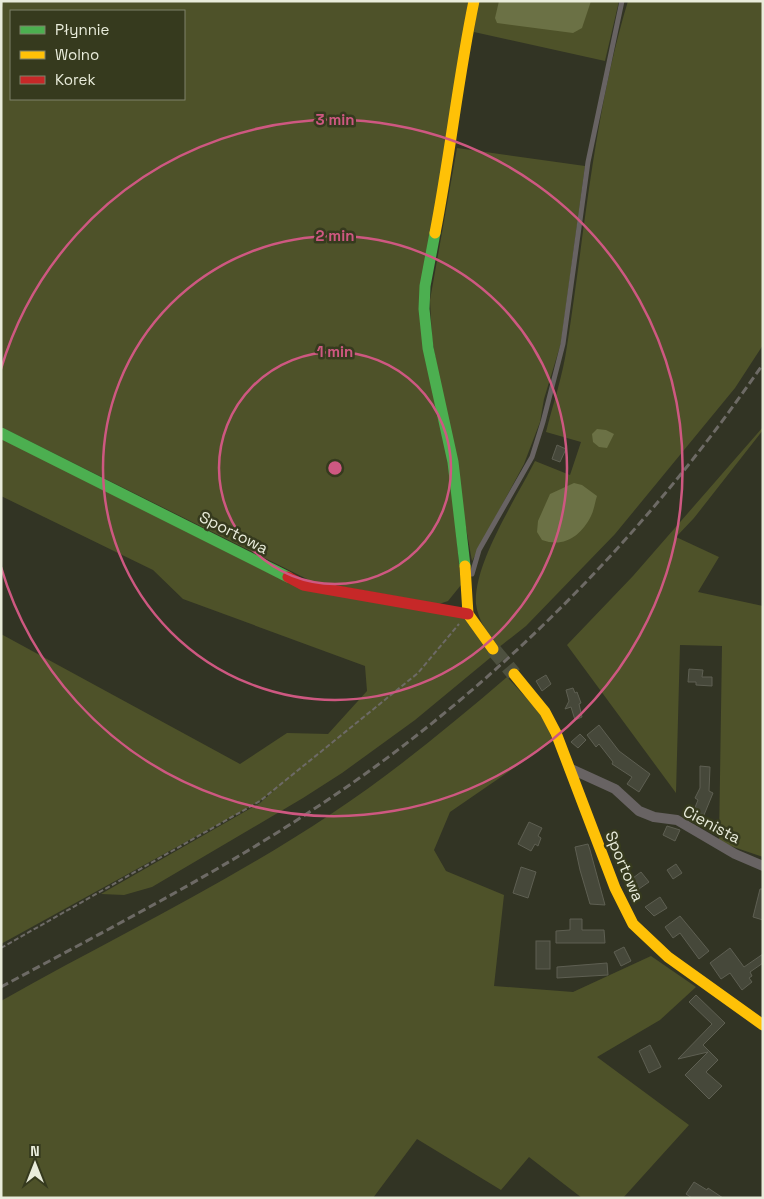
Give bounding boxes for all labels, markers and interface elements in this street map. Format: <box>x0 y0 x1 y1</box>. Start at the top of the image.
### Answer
legend <box>10 10 185 100</box>
text: Płynnie <box>55 20 109 39</box>
text: Wolno <box>55 45 99 64</box>
text: Korek <box>55 70 95 89</box>
text: 3 min <box>316 110 354 129</box>
text: 2 min <box>316 226 354 245</box>
text: 1 min <box>317 342 353 361</box>
centre of rings <box>326 459 344 477</box>
street label: Sportowa <box>196 506 272 559</box>
street label: Cienista <box>679 801 744 848</box>
street label: Sportowa <box>600 828 649 905</box>
north arrow <box>10 1139 60 1189</box>
text: N <box>30 1142 40 1160</box>

